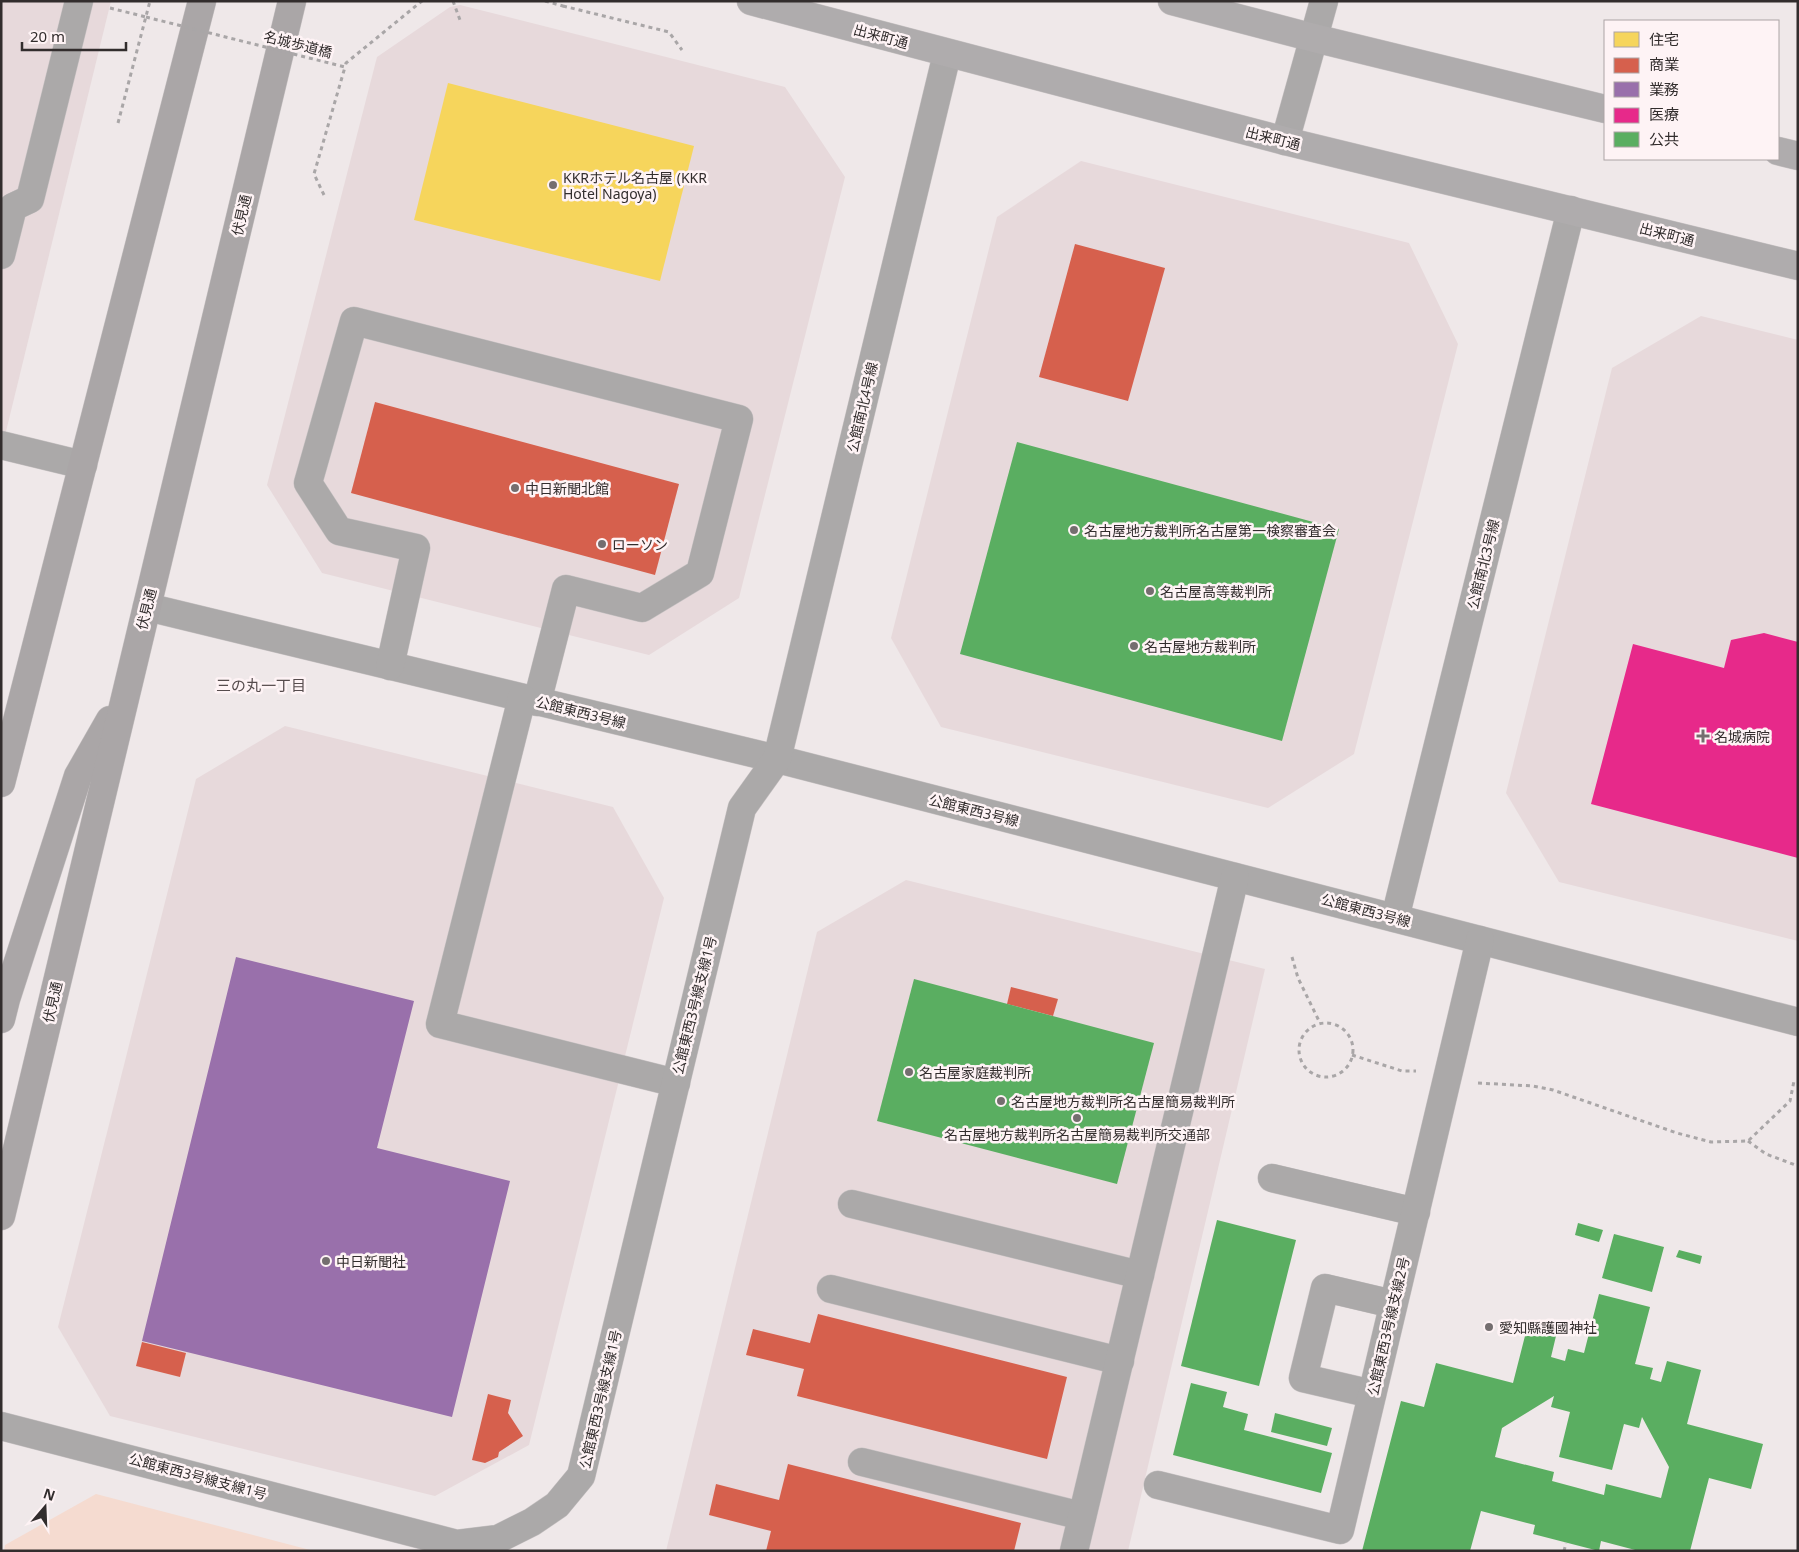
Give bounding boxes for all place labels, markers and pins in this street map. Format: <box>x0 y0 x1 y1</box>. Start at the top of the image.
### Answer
place label: KKRホテル名古屋 (KKR Hotel Nagoya) <box>563 168 707 203</box>
marker: KKRホテル名古屋 (KKR Hotel Nagoya) <box>547 179 559 191</box>
place label: 中日新聞北館 <box>525 479 609 498</box>
marker: 中日新聞北館 <box>509 482 521 494</box>
place label: 名古屋地方裁判所名古屋第一検察審査会 <box>1084 521 1336 540</box>
marker: 名古屋地方裁判所名古屋第一検察審査会 <box>1068 524 1080 536</box>
place label: ローソン <box>612 535 668 554</box>
marker: ローソン <box>596 538 608 550</box>
place label: 名古屋高等裁判所 <box>1160 582 1272 601</box>
marker: 名古屋高等裁判所 <box>1144 585 1156 597</box>
place label: 名古屋地方裁判所 <box>1144 637 1256 656</box>
marker: 名古屋地方裁判所 <box>1128 640 1140 652</box>
place label: 名城病院 <box>1714 727 1770 746</box>
marker: 名城病院 <box>1696 729 1710 743</box>
place label: 名古屋家庭裁判所 <box>919 1063 1031 1082</box>
marker: 名古屋家庭裁判所 <box>903 1066 915 1078</box>
place label: 名古屋地方裁判所名古屋簡易裁判所 <box>1011 1092 1235 1111</box>
marker: 名古屋地方裁判所名古屋簡易裁判所 <box>995 1095 1007 1107</box>
marker: 名古屋地方裁判所名古屋簡易裁判所交通部 <box>1071 1112 1083 1124</box>
place label: 名古屋地方裁判所名古屋簡易裁判所交通部 <box>944 1125 1210 1144</box>
place label: 中日新聞社 <box>336 1252 406 1271</box>
marker: 中日新聞社 <box>320 1255 332 1267</box>
place label: 愛知縣護國神社 <box>1499 1318 1597 1337</box>
marker: 愛知縣護國神社 <box>1483 1321 1495 1333</box>

